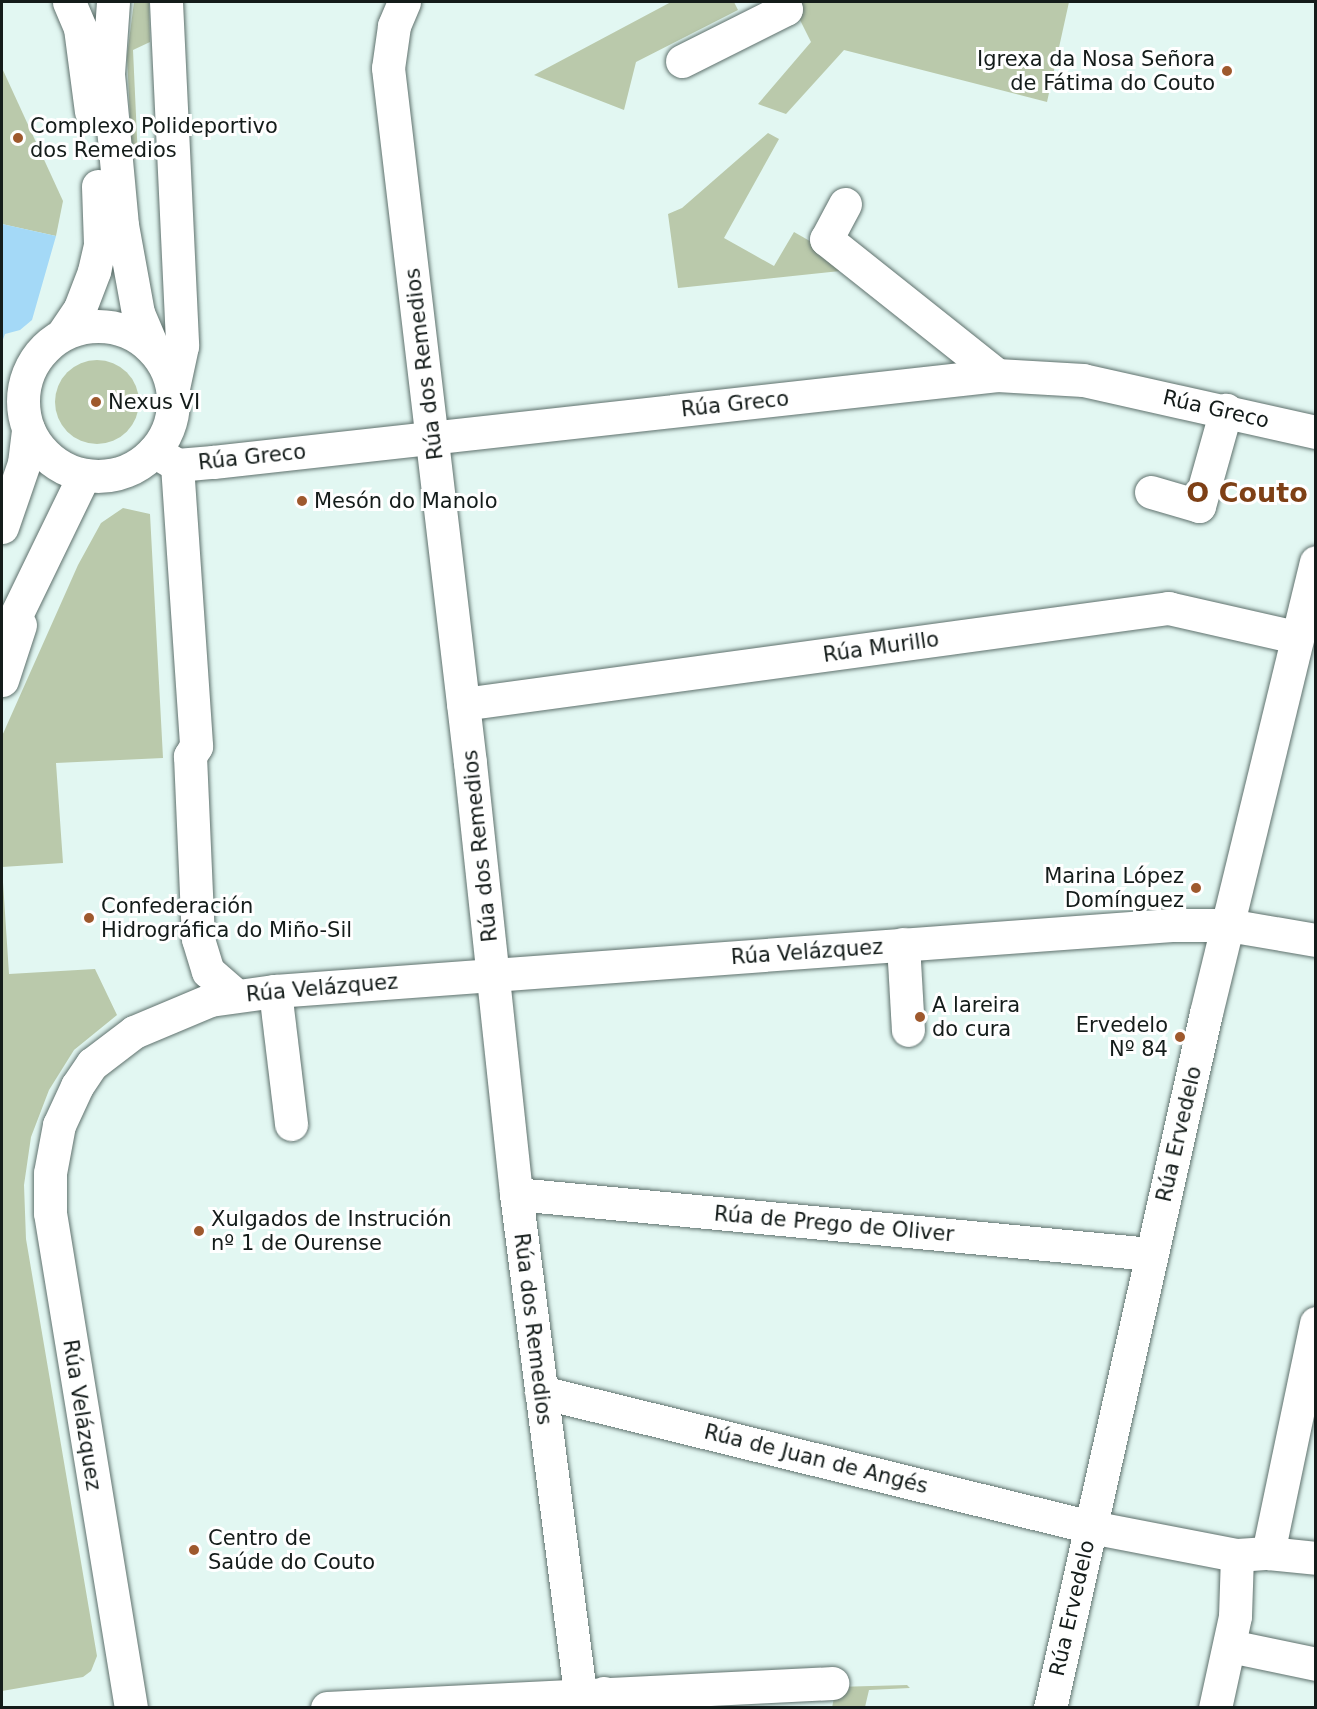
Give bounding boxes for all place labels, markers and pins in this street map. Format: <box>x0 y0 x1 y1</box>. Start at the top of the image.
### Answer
place label: Igrexa da Nosa Señora de Fátima do Couto <box>977 46 1215 96</box>
marker: Igrexa da Nosa Señora de Fátima do Couto <box>1220 64 1234 78</box>
place label: Complexo Polideportivo dos Remedios <box>30 113 278 163</box>
marker: Complexo Polideportivo dos Remedios <box>11 131 25 145</box>
place label: Nexus VI <box>108 389 200 415</box>
marker: Nexus VI <box>89 395 103 409</box>
place label: Mesón do Manolo <box>314 488 497 514</box>
marker: Mesón do Manolo <box>295 494 309 508</box>
place label: Marina López Domínguez <box>1044 863 1184 913</box>
marker: Marina López Domínguez <box>1189 881 1203 895</box>
place label: Confederación Hidrográfica do Miño-Sil <box>101 893 352 943</box>
marker: Confederación Hidrográfica do Miño-Sil <box>82 911 96 925</box>
place label: A lareira do cura <box>932 992 1020 1042</box>
marker: A lareira do cura <box>913 1010 927 1024</box>
place label: Ervedelo Nº 84 <box>1076 1012 1168 1062</box>
marker: Ervedelo Nº 84 <box>1173 1030 1187 1044</box>
place label: Xulgados de Instrución nº 1 de Ourense <box>211 1206 452 1256</box>
marker: Xulgados de Instrución nº 1 de Ourense <box>192 1224 206 1238</box>
place label: Centro de Saúde do Couto <box>208 1525 375 1575</box>
marker: Centro de Saúde do Couto <box>185 1541 203 1559</box>

